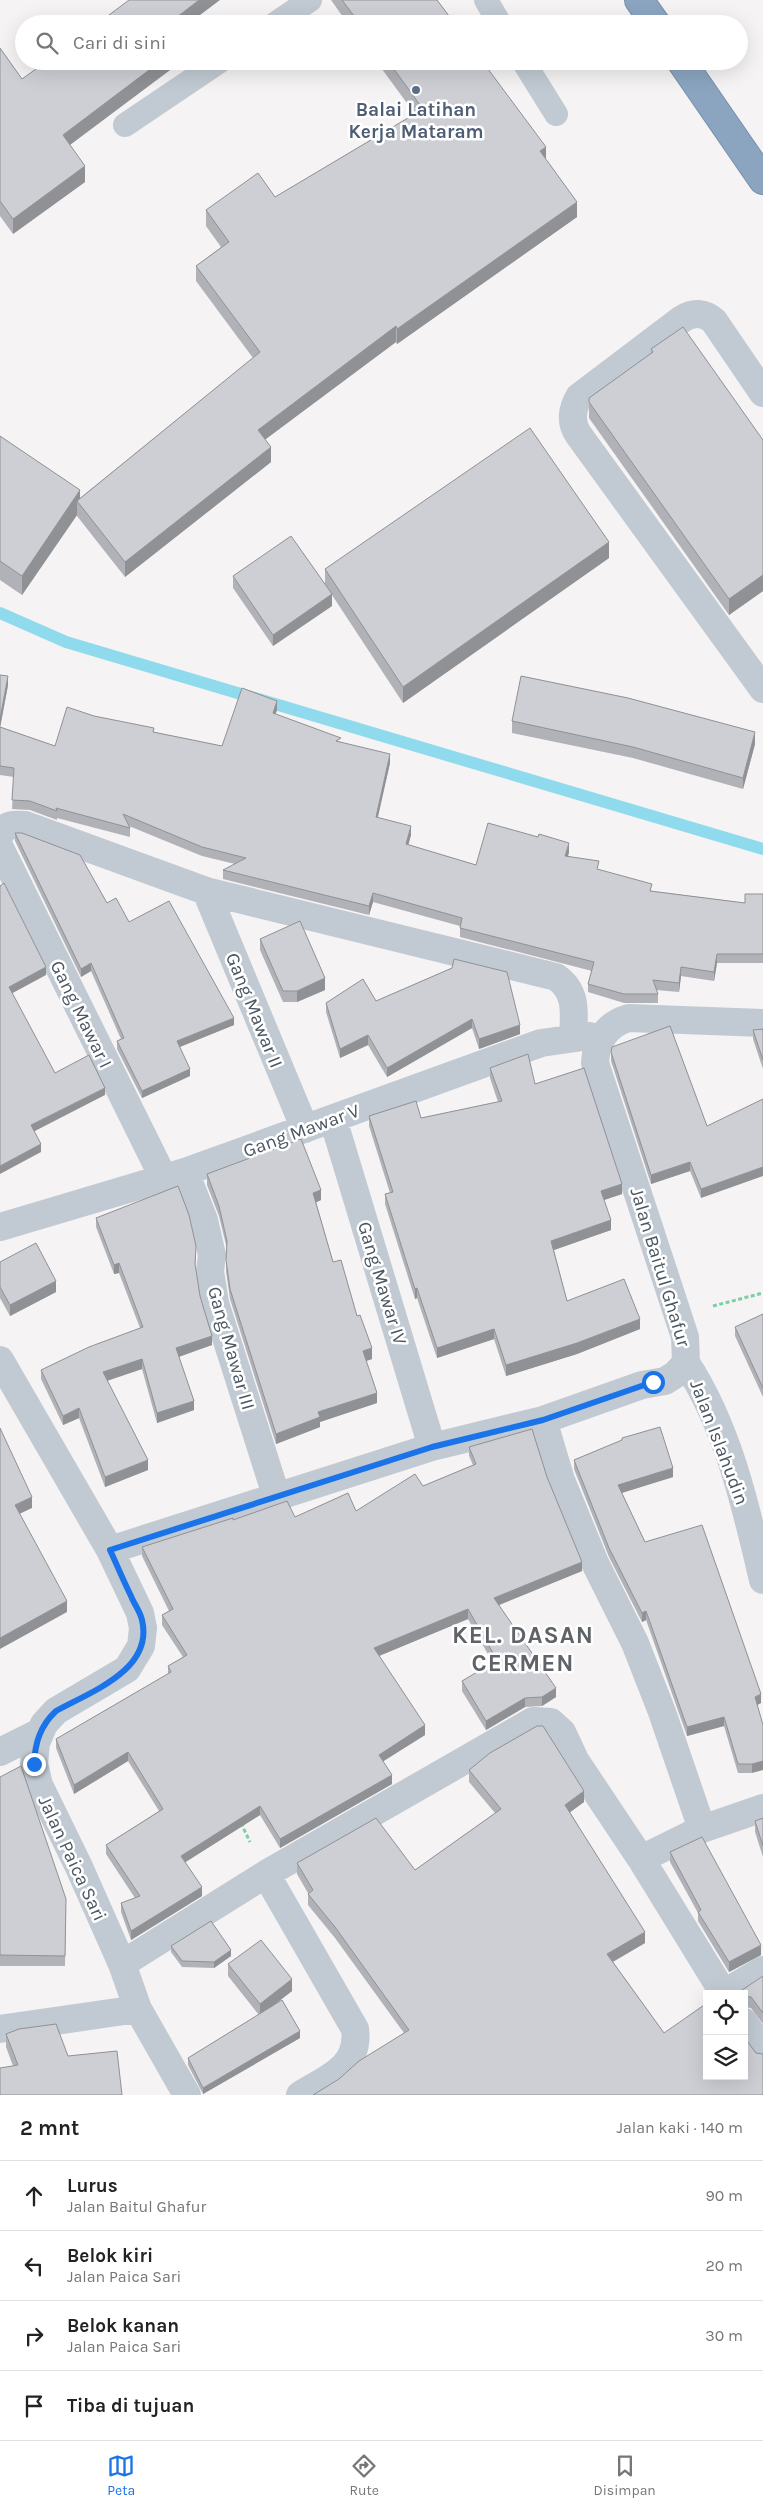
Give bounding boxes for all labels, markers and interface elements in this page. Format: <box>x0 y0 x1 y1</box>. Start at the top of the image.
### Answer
search box <box>15 15 748 70</box>
icon: search <box>33 29 61 57</box>
text: Cari di sini <box>73 32 166 54</box>
marker: Balai Latihan Kerja Mataram <box>410 84 422 96</box>
place label: Balai Latihan Kerja Mataram <box>348 99 484 143</box>
street label: Gang Mawar II <box>221 950 287 1071</box>
street label: Gang Mawar I <box>46 957 117 1072</box>
street label: Gang Mawar V <box>240 1100 363 1162</box>
street label: Jalan Baitul Ghafur <box>625 1185 695 1350</box>
street label: Gang Mawar IV <box>353 1219 411 1348</box>
street label: Gang Mawar III <box>203 1284 259 1413</box>
route start <box>642 1371 665 1394</box>
street label: Jalan Islahudin <box>685 1377 753 1508</box>
district label: KEL. DASAN CERMEN <box>452 1621 594 1677</box>
route end <box>23 1753 46 1776</box>
street label: Jalan Paica Sari <box>33 1792 111 1925</box>
map controls <box>703 1990 748 2080</box>
button: locate <box>703 1990 748 2035</box>
button: layers <box>703 2035 748 2080</box>
text: 2 mnt <box>20 2116 79 2140</box>
text: Jalan kaki · 140 m <box>616 2118 743 2137</box>
text: Lurus <box>67 2175 118 2197</box>
icon: ahead <box>20 2182 48 2210</box>
text: 90 m <box>705 2186 743 2205</box>
text: Jalan Baitul Ghafur <box>67 2197 206 2216</box>
text: Belok kiri <box>67 2245 153 2267</box>
icon: left <box>20 2252 48 2280</box>
text: 20 m <box>705 2256 743 2275</box>
text: Jalan Paica Sari <box>67 2267 181 2286</box>
text: Belok kanan <box>67 2315 179 2337</box>
icon: right <box>20 2322 48 2350</box>
text: 30 m <box>705 2326 743 2345</box>
text: Jalan Paica Sari <box>67 2337 181 2356</box>
icon: arrive <box>20 2392 48 2420</box>
text: Tiba di tujuan <box>67 2395 194 2417</box>
tab: Peta <box>107 2452 135 2499</box>
tab: Rute <box>350 2452 379 2499</box>
tab: Disimpan <box>593 2452 656 2499</box>

